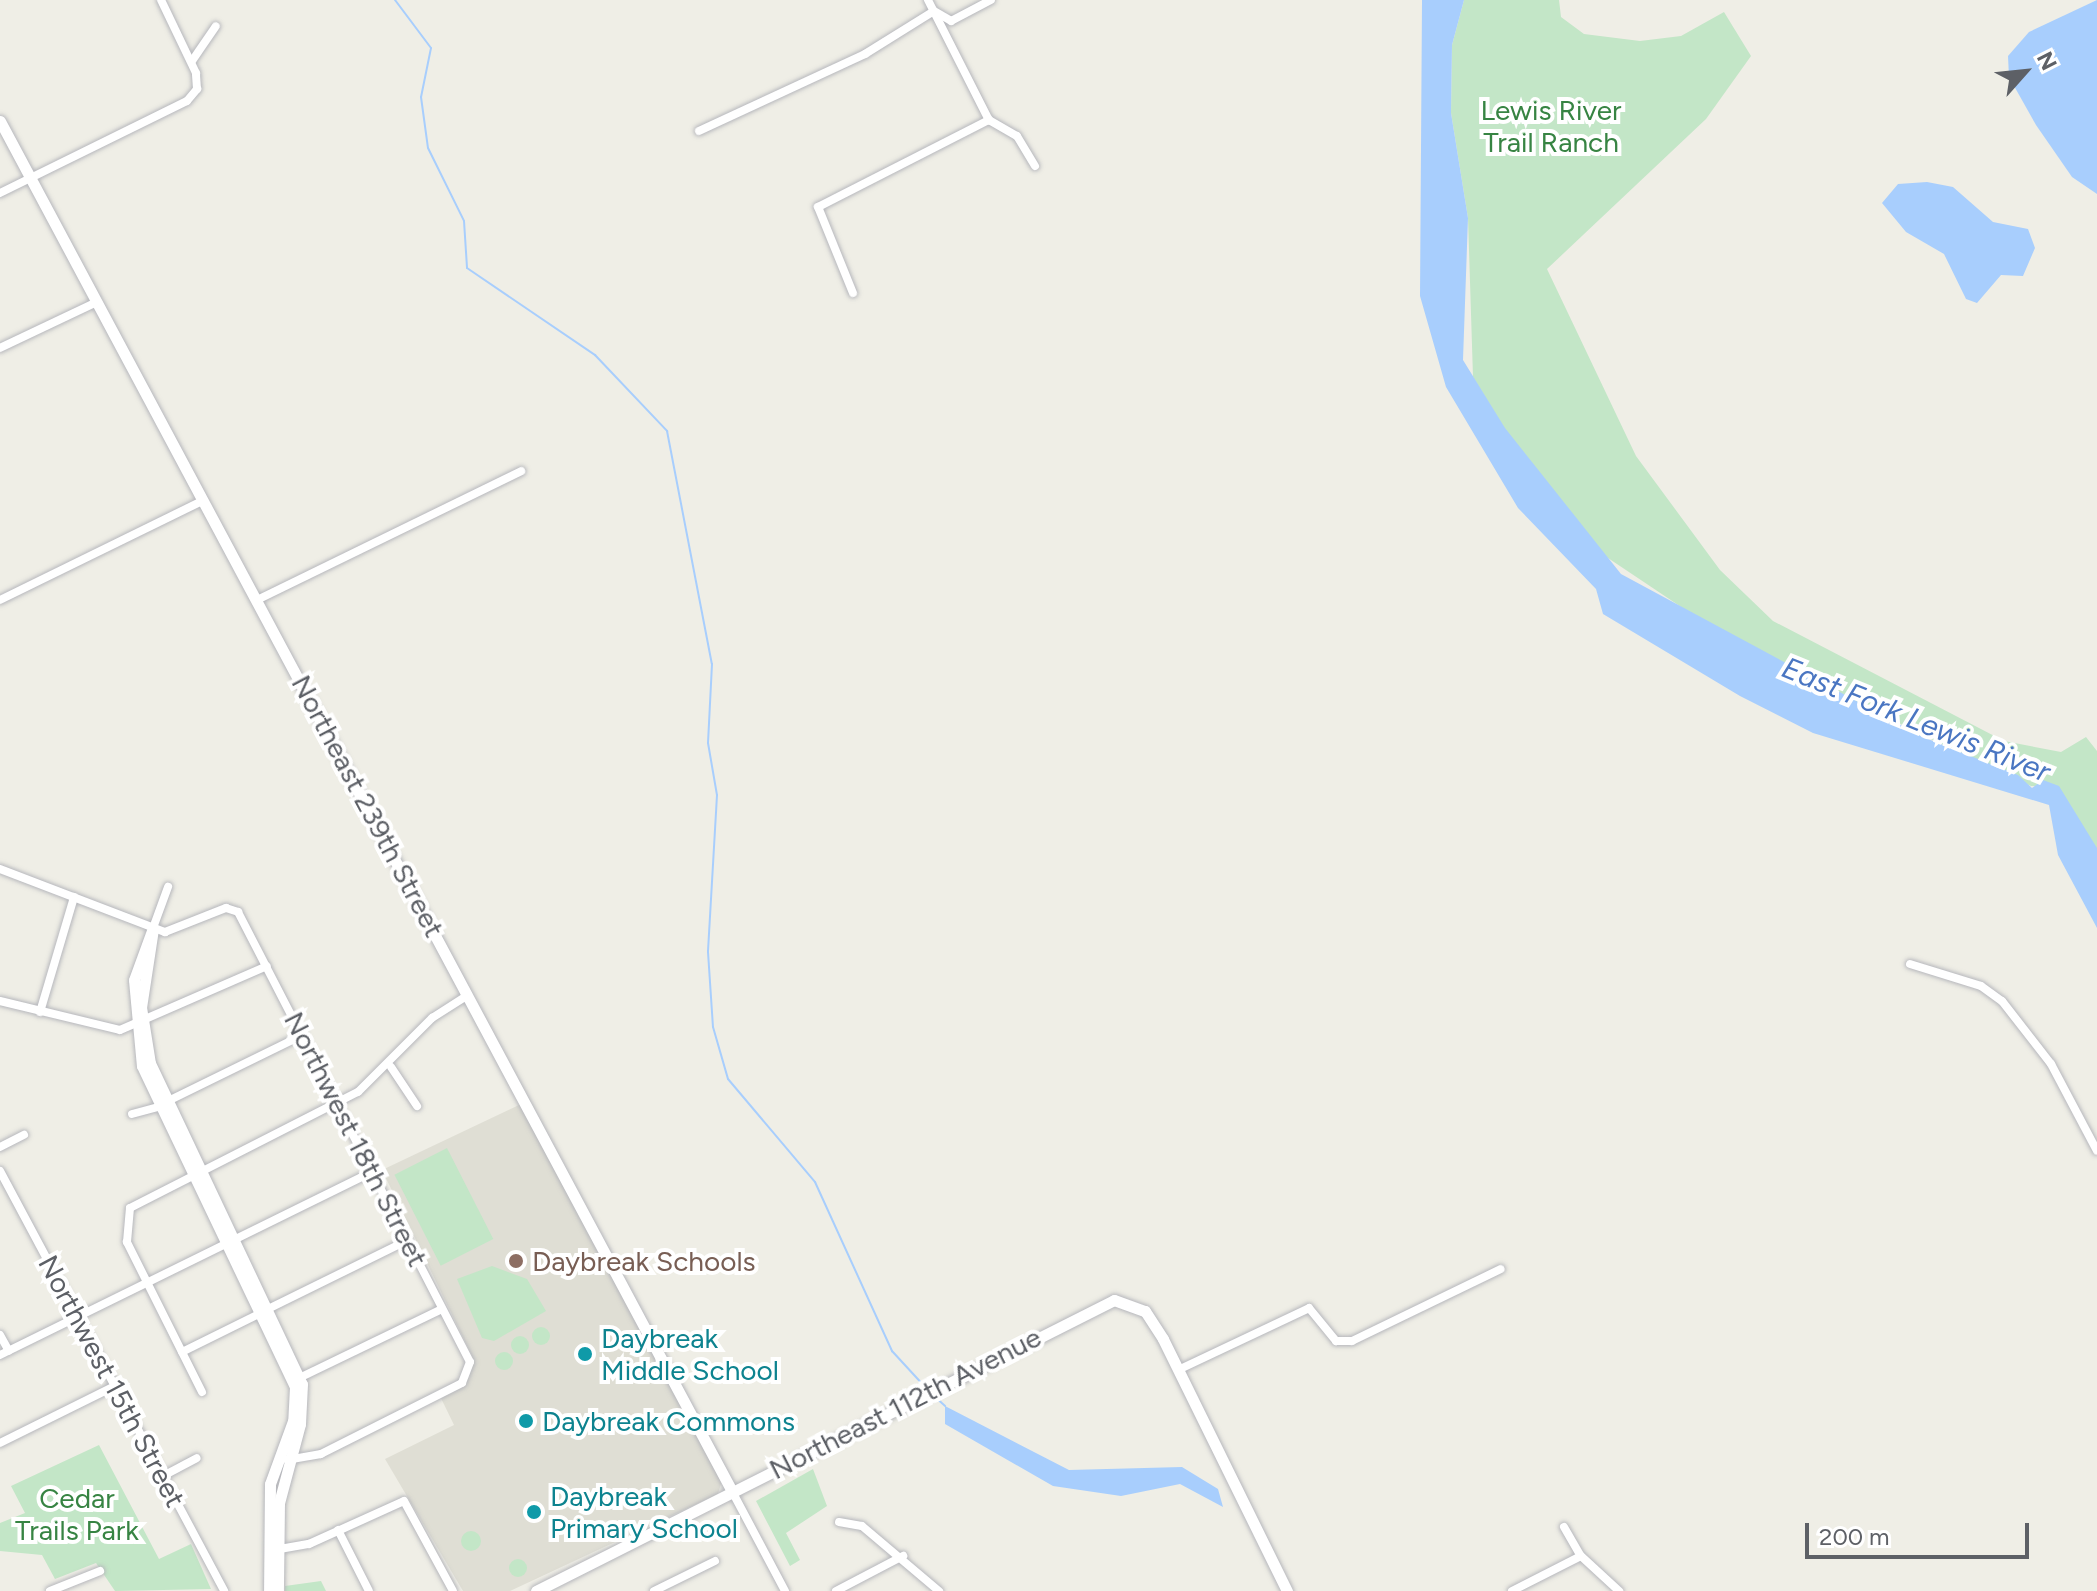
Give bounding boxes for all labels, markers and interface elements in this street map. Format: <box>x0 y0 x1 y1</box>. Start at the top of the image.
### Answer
north arrow <box>1985 32 2065 112</box>
text: N <box>2031 47 2063 75</box>
park label: Lewis River Trail Ranch <box>1481 93 1621 159</box>
water label: East Fork Lewis River <box>1777 650 2055 790</box>
street label: Northeast 239th Street <box>285 669 451 943</box>
street label: Northwest 18th Street <box>277 1006 435 1272</box>
place label: Daybreak Schools <box>532 1244 756 1278</box>
street label: Northwest 15th Street <box>31 1249 193 1513</box>
marker: Daybreak Schools <box>507 1252 525 1270</box>
street label: Northeast 112th Avenue <box>764 1320 1046 1486</box>
place label: Daybreak Middle School <box>601 1321 779 1387</box>
marker: Daybreak Middle School <box>576 1345 594 1363</box>
place label: Daybreak Commons <box>542 1404 795 1438</box>
marker: Daybreak Commons <box>517 1412 535 1430</box>
place label: Daybreak Primary School <box>550 1479 738 1545</box>
park label: Cedar Trails Park <box>15 1481 139 1547</box>
marker: Daybreak Primary School <box>525 1503 543 1521</box>
scale bar <box>1809 1507 2033 1557</box>
text: 200 m <box>1819 1522 1890 1551</box>

